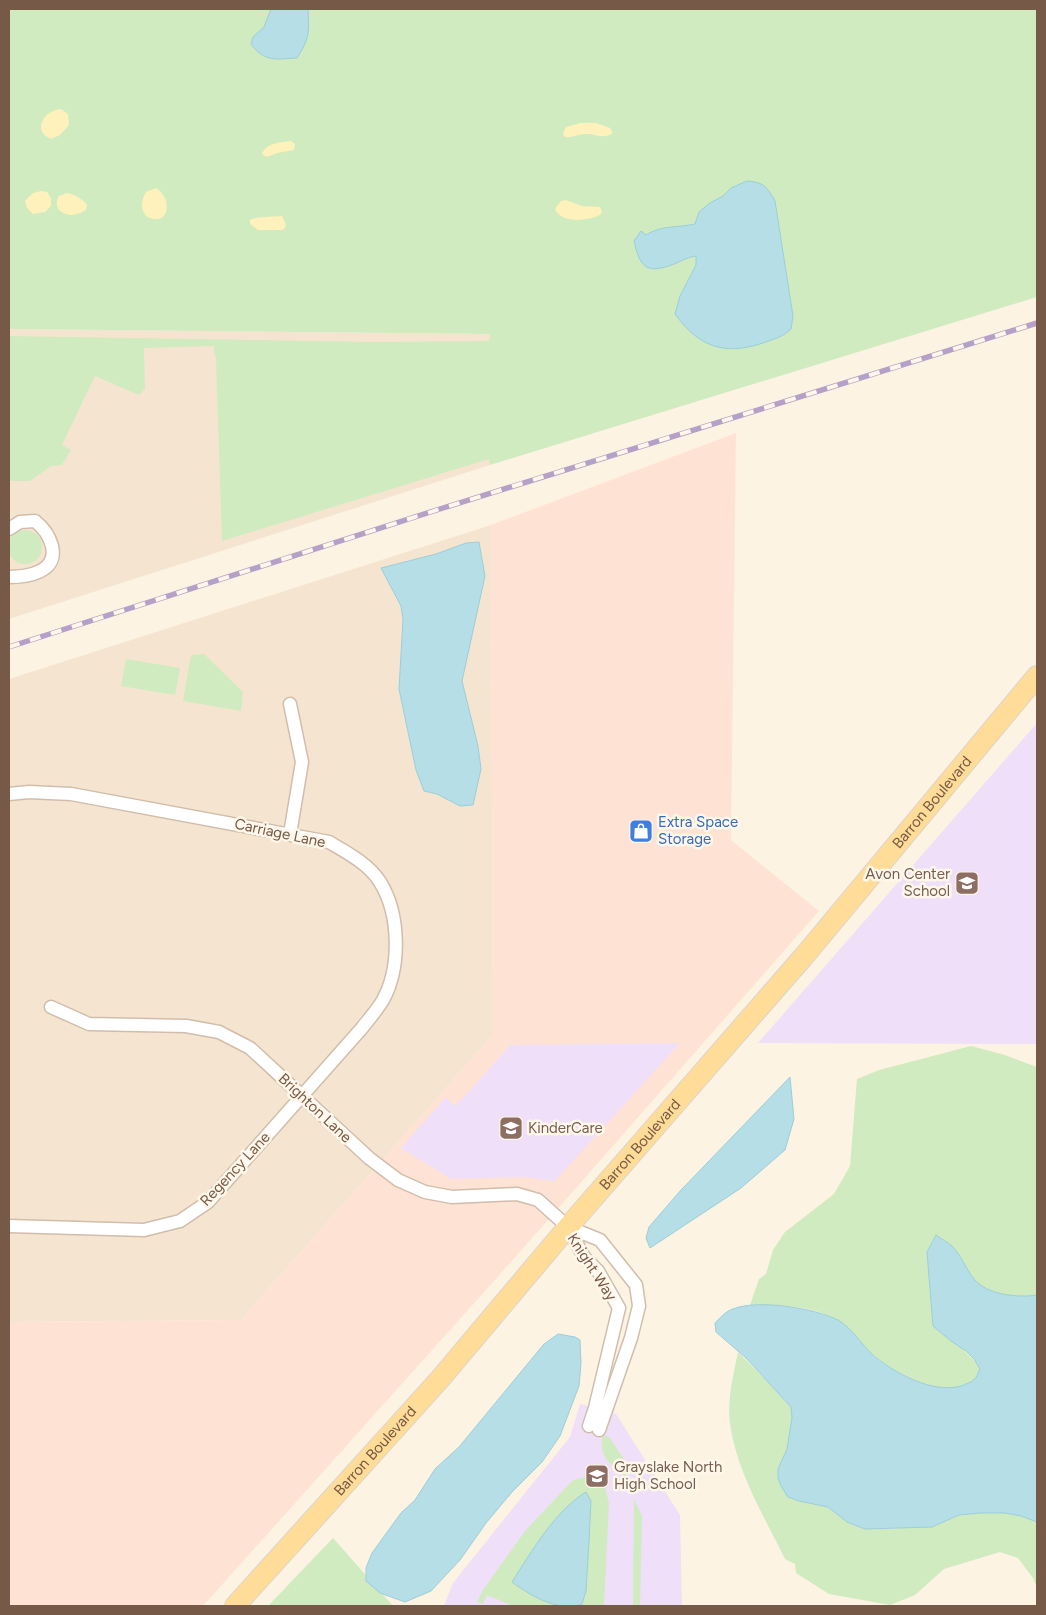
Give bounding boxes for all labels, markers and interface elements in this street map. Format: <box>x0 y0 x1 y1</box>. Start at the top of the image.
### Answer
street label: Barron Boulevard <box>888 752 976 852</box>
place label: Extra Space Storage <box>658 813 738 848</box>
street label: Carriage Lane <box>233 815 327 851</box>
shop icon: Extra Space Storage <box>628 818 654 844</box>
place label: Avon Center School <box>865 865 950 900</box>
school or university icon: Avon Center School <box>954 870 980 896</box>
street label: Brighton Lane <box>275 1070 355 1146</box>
street label: Barron Boulevard <box>595 1095 684 1194</box>
school or university icon: KinderCare <box>498 1115 524 1141</box>
place label: KinderCare <box>528 1119 603 1137</box>
street label: Regency Lane <box>196 1128 274 1210</box>
street label: Knight Way <box>564 1230 621 1304</box>
street label: Barron Boulevard <box>330 1402 420 1499</box>
place label: Grayslake North High School <box>614 1458 722 1493</box>
school or university icon: Grayslake North High School <box>584 1463 610 1489</box>

